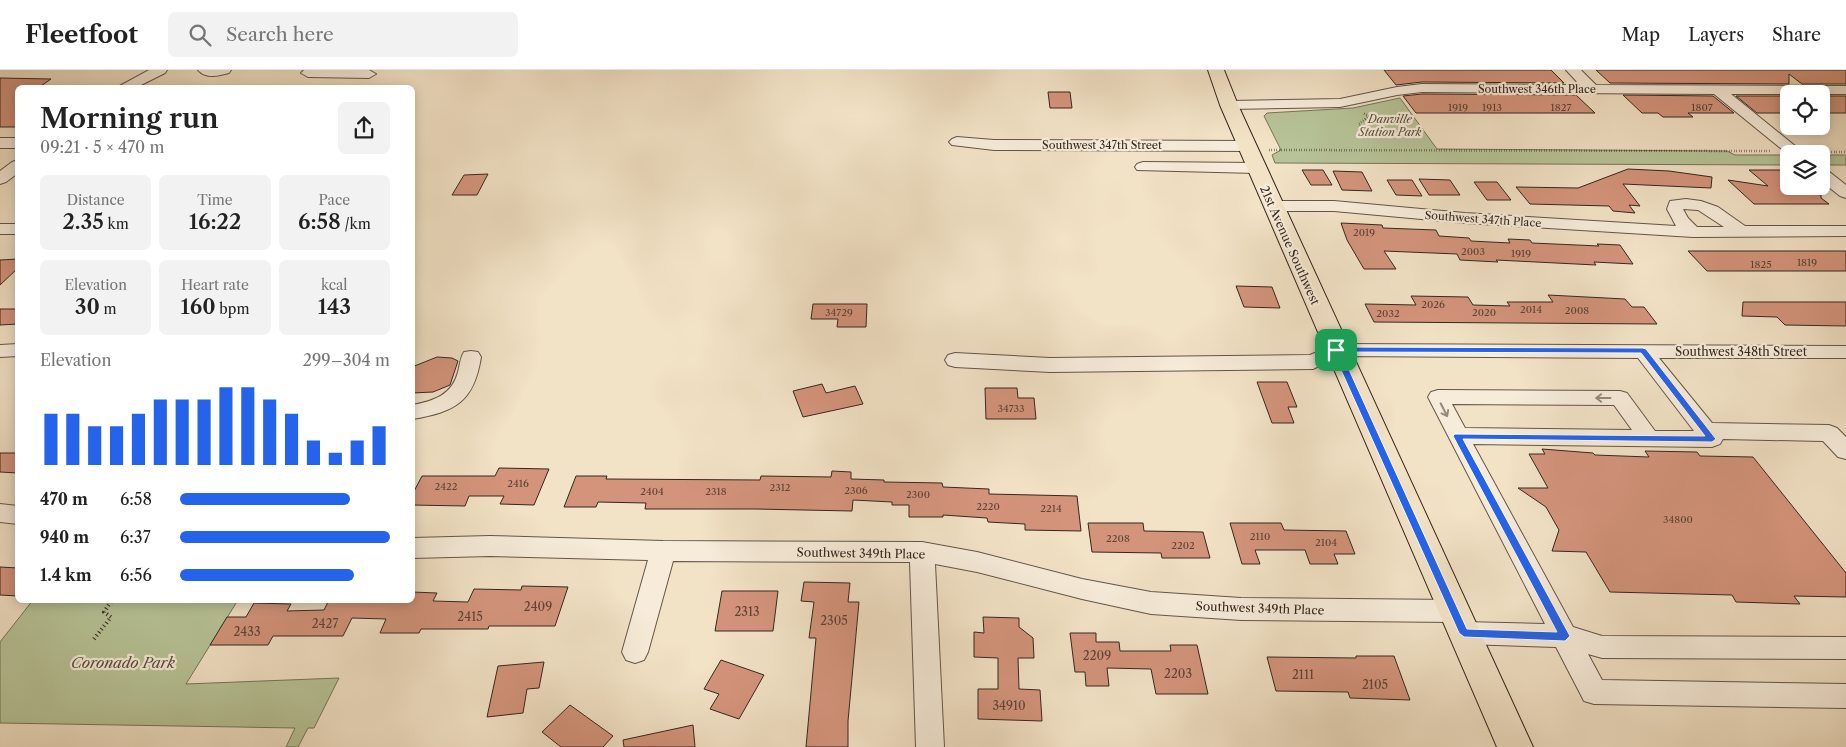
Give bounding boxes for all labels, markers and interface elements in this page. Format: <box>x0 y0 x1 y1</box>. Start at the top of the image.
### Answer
search box <box>168 12 518 57</box>
text: Fleetfoot <box>25 20 138 49</box>
icon: search <box>186 21 214 49</box>
text: Search here <box>226 23 334 46</box>
text: Map <box>1622 24 1660 46</box>
text: Layers <box>1688 24 1744 46</box>
text: Share <box>1772 24 1821 46</box>
street label: Southwest 346th Place <box>1478 82 1596 96</box>
map controls <box>1780 85 1830 195</box>
button: locate <box>1780 85 1830 135</box>
text: Morning run <box>40 101 219 135</box>
house number: 1919 <box>1448 101 1468 114</box>
house number: 1913 <box>1482 101 1502 114</box>
house number: 1827 <box>1551 101 1571 114</box>
house number: 1807 <box>1691 101 1713 114</box>
button: share <box>338 102 390 154</box>
park label: Danville Station Park <box>1357 112 1422 139</box>
text: 09:21 · 5 × 470 m <box>40 137 164 157</box>
street label: Southwest 347th Street <box>1042 138 1162 152</box>
button: layers <box>1780 145 1830 195</box>
street label: 21st Avenue Southwest <box>1257 183 1323 308</box>
text: Distance <box>67 191 125 209</box>
text: Time <box>197 191 233 209</box>
text: Pace <box>319 191 350 209</box>
street label: Southwest 347th Place <box>1424 208 1542 230</box>
text: 2.35 <box>63 209 104 234</box>
text: 16:22 <box>189 209 241 234</box>
text: 6:58 <box>298 209 341 234</box>
text: km <box>104 215 129 233</box>
text: /km <box>341 215 371 233</box>
house number: 2019 <box>1353 226 1375 239</box>
house number: 2003 <box>1461 245 1485 258</box>
house number: 1919 <box>1511 247 1531 260</box>
house number: 1819 <box>1797 256 1817 269</box>
house number: 1825 <box>1750 258 1772 271</box>
text: Elevation <box>64 276 127 294</box>
text: Heart rate <box>181 276 249 294</box>
text: kcal <box>321 276 348 294</box>
text: 30 <box>75 294 100 319</box>
text: 160 <box>181 294 216 319</box>
text: 143 <box>318 294 351 319</box>
house number: 2026 <box>1421 298 1445 311</box>
text: m <box>100 300 117 318</box>
text: bpm <box>216 300 249 318</box>
house number: 2014 <box>1520 303 1542 316</box>
house number: 2008 <box>1565 304 1589 317</box>
house number: 34729 <box>825 306 853 319</box>
house number: 2020 <box>1472 306 1496 319</box>
house number: 2032 <box>1376 307 1400 320</box>
pin <box>1315 329 1357 371</box>
icon: arrive <box>1322 336 1350 364</box>
street label: Southwest 348th Street <box>1675 344 1808 359</box>
text: Elevation <box>40 350 111 370</box>
text: 299–304 m <box>303 350 390 370</box>
one-way arrow <box>1595 393 1612 403</box>
house number: 34733 <box>997 402 1025 415</box>
one-way arrow <box>1439 402 1449 417</box>
house number: 2416 <box>507 477 529 490</box>
house number: 2422 <box>434 480 458 493</box>
house number: 2312 <box>769 481 791 494</box>
house number: 2306 <box>844 484 868 497</box>
house number: 2404 <box>640 485 664 498</box>
house number: 2318 <box>705 485 727 498</box>
house number: 2300 <box>906 488 930 501</box>
text: 470 m <box>40 489 88 509</box>
text: 6:58 <box>120 489 152 509</box>
house number: 2220 <box>976 500 1000 513</box>
house number: 2214 <box>1040 502 1062 515</box>
house number: 34800 <box>1663 513 1693 526</box>
text: 940 m <box>40 527 89 547</box>
text: 6:37 <box>120 527 151 547</box>
house number: 2110 <box>1250 530 1270 543</box>
house number: 2208 <box>1106 532 1130 545</box>
house number: 2104 <box>1315 536 1337 549</box>
house number: 2202 <box>1171 539 1195 552</box>
street label: Southwest 349th Place <box>797 544 926 562</box>
text: 1.4 km <box>40 565 92 585</box>
text: 6:56 <box>120 565 152 585</box>
street label: Southwest 349th Place <box>1195 598 1325 618</box>
house number: 2409 <box>524 599 552 614</box>
house number: 2313 <box>734 604 760 619</box>
house number: 2415 <box>457 609 483 624</box>
house number: 2305 <box>820 613 848 628</box>
house number: 2427 <box>312 616 338 631</box>
house number: 2433 <box>233 624 261 639</box>
house number: 2209 <box>1083 648 1111 663</box>
park label: Coronado Park <box>71 653 175 672</box>
house number: 2203 <box>1164 666 1192 681</box>
house number: 2111 <box>1292 667 1314 682</box>
house number: 2105 <box>1362 677 1388 692</box>
house number: 34910 <box>992 698 1026 713</box>

